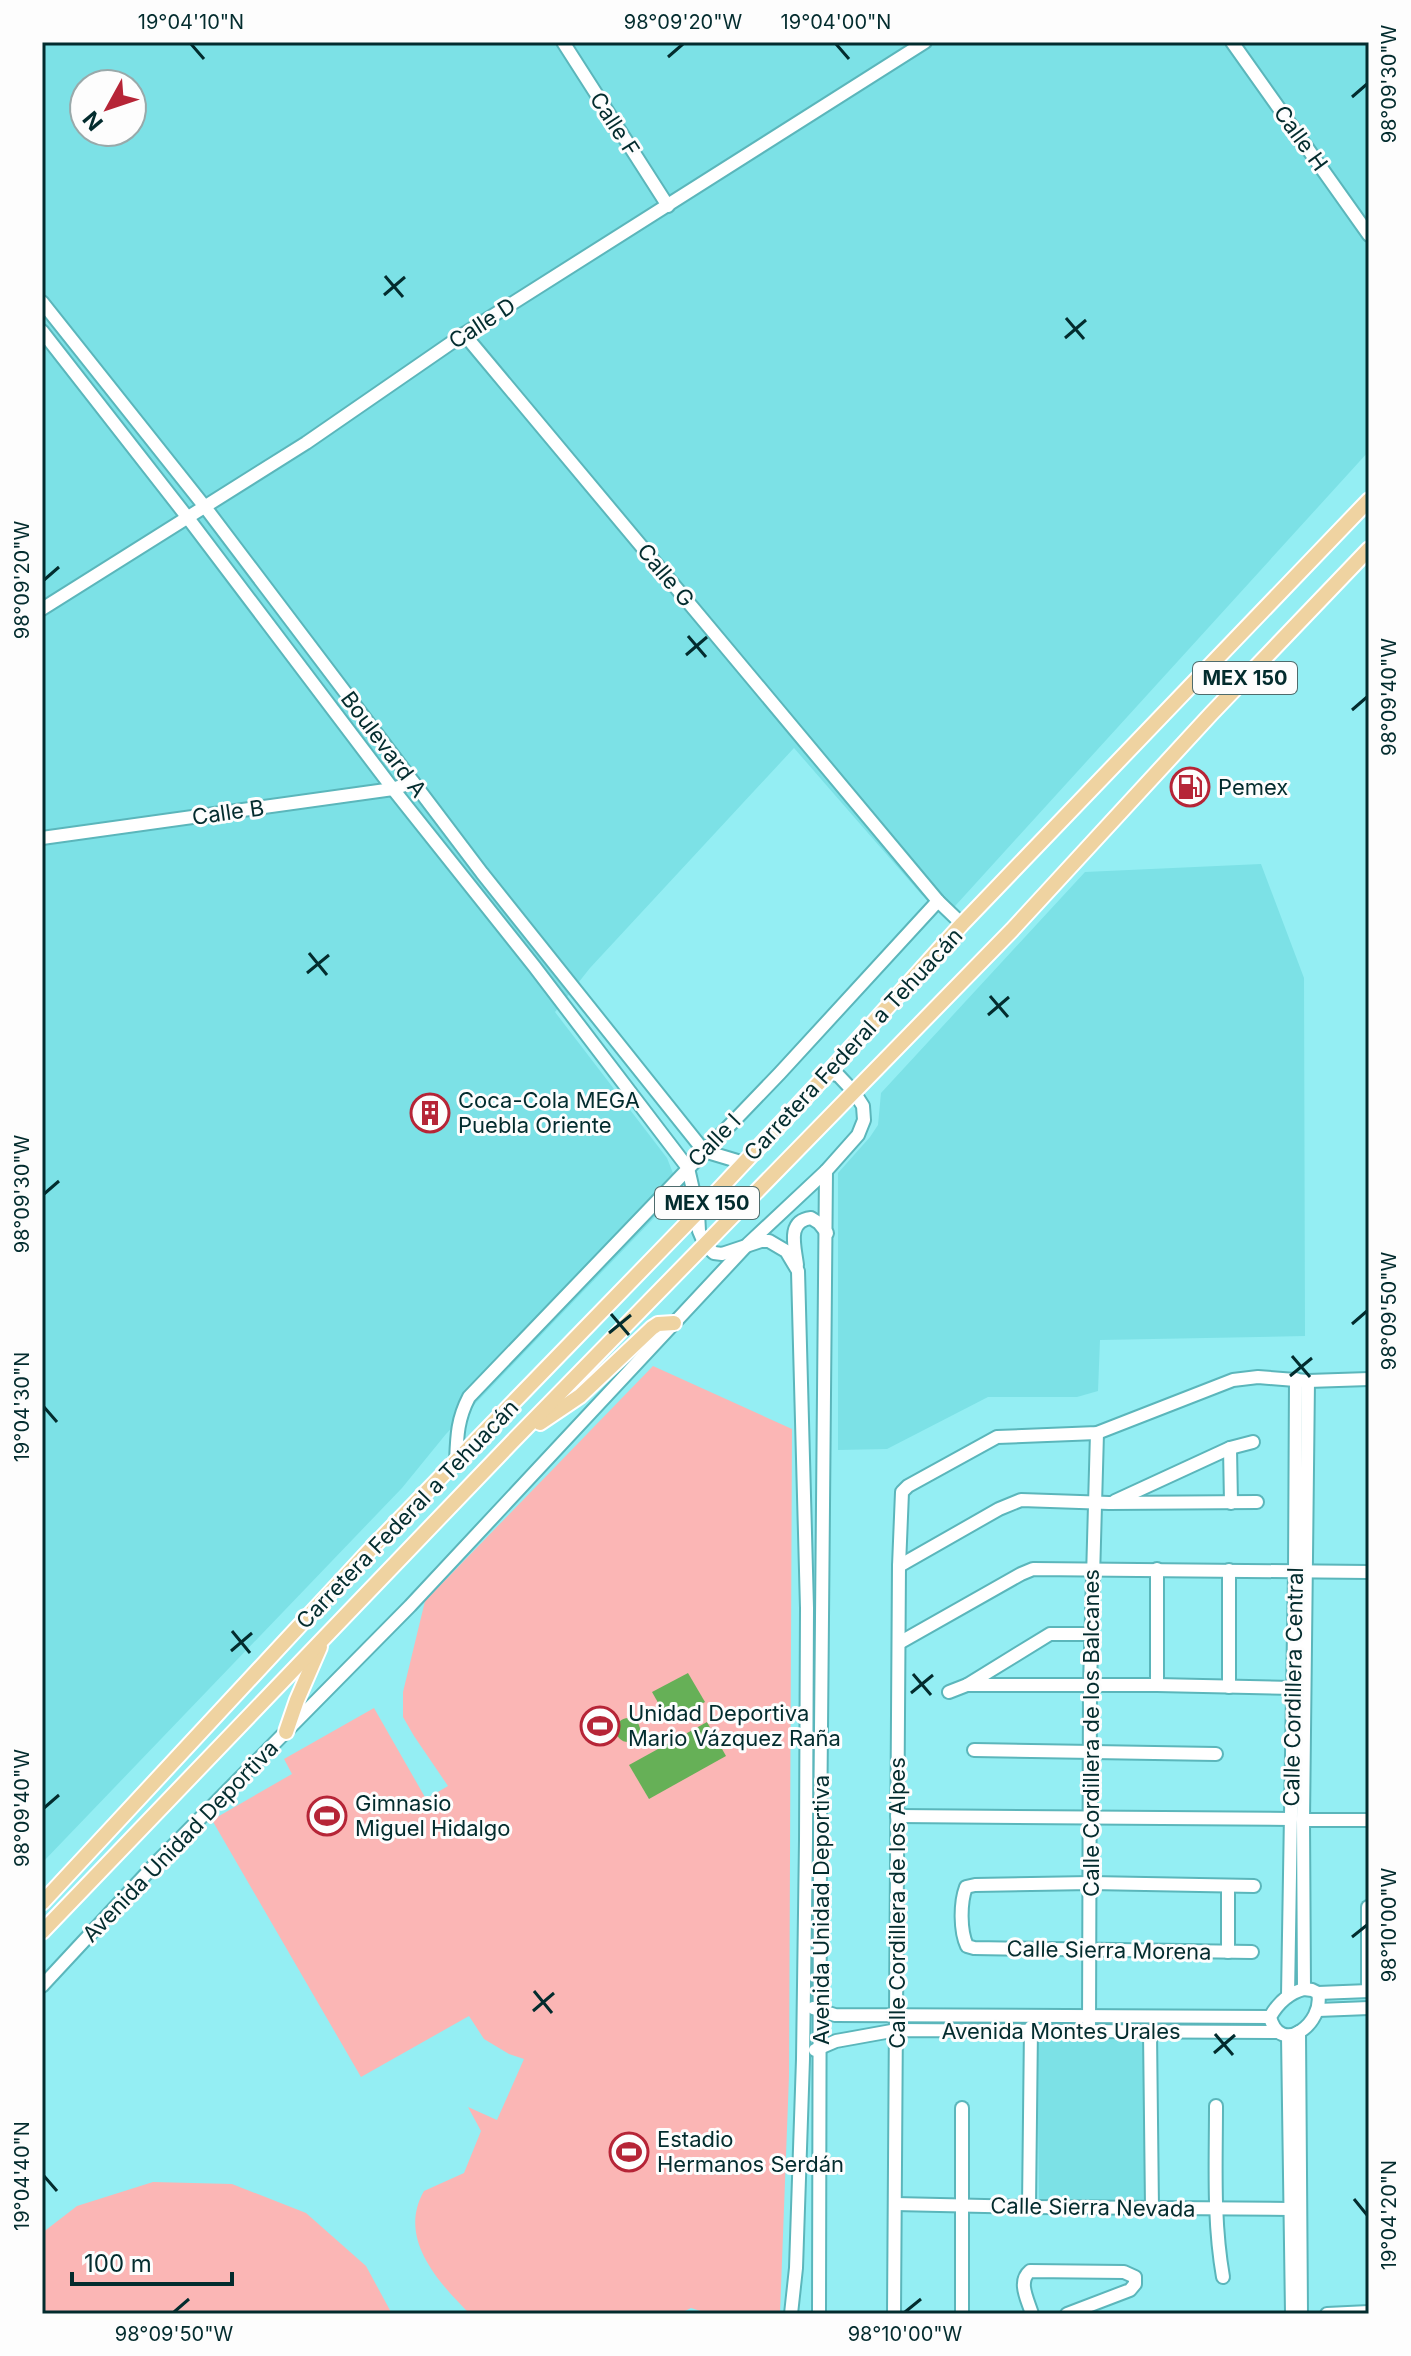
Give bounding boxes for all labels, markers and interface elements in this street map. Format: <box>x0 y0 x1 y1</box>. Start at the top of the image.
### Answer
text: 19°04'10"N <box>138 10 244 34</box>
text: 98°09'20"W <box>624 10 743 34</box>
text: 19°04'00"N <box>781 10 891 34</box>
text: 98°09'30"W <box>1377 24 1401 143</box>
north arrow <box>68 68 148 148</box>
street label: Calle F <box>585 87 645 161</box>
street label: Calle H <box>1269 100 1333 176</box>
text: N <box>77 106 108 136</box>
street label: Calle D <box>444 292 520 354</box>
text: 98°09'20"W <box>10 520 34 639</box>
street label: Calle G <box>632 538 700 612</box>
text: 98°09'40"W <box>1377 638 1401 756</box>
road number: MEX 150 <box>1193 662 1297 694</box>
street label: Boulevard A <box>336 686 432 802</box>
fuel station icon: Pemex <box>1169 766 1211 808</box>
place label: Pemex <box>1218 774 1288 800</box>
street label: Calle B <box>190 794 266 830</box>
street label: Carretera Federal a Tehuacán <box>738 922 968 1166</box>
place label: Coca-Cola MEGA Puebla Oriente <box>458 1087 640 1138</box>
building icon: Coca-Cola MEGA Puebla Oriente <box>409 1092 451 1134</box>
street label: Calle I <box>682 1108 746 1172</box>
text: 98°09'30"W <box>10 1134 34 1253</box>
road number: MEX 150 <box>655 1187 759 1219</box>
text: 98°09'50"W <box>1377 1252 1401 1370</box>
text: 19°04'30"N <box>10 1352 34 1462</box>
street label: Carretera Federal a Tehuacán <box>291 1394 523 1634</box>
street label: Calle Cordillera Central <box>1278 1567 1308 1807</box>
street label: Calle Cordillera de los Balcanes <box>1078 1569 1104 1897</box>
place label: Unidad Deportiva Mario Vázquez Raña <box>628 1700 841 1751</box>
sports icon: Unidad Deportiva Mario Vázquez Raña <box>579 1705 621 1747</box>
street label: Avenida Unidad Deportiva <box>77 1735 283 1947</box>
text: 98°09'40"W <box>10 1749 34 1867</box>
street label: Calle Cordillera de los Alpes <box>884 1757 910 2049</box>
street label: Avenida Unidad Deportiva <box>808 1775 834 2045</box>
place label: Gimnasio Miguel Hidalgo <box>355 1790 511 1841</box>
sports icon: Gimnasio Miguel Hidalgo <box>306 1795 348 1837</box>
text: 98°10'00"W <box>1377 1867 1401 1982</box>
street label: Calle Sierra Morena <box>1006 1935 1212 1965</box>
street label: Avenida Montes Urales <box>941 2018 1181 2044</box>
text: 19°04'40"N <box>10 2121 34 2231</box>
place label: Estadio Hermanos Serdán <box>657 2126 844 2177</box>
sports icon: Estadio Hermanos Serdán <box>608 2131 650 2173</box>
text: 19°04'20"N <box>1377 2160 1401 2270</box>
street label: Calle Sierra Nevada <box>990 2192 1196 2222</box>
scale bar <box>72 2236 232 2286</box>
text: 100 m <box>84 2249 152 2278</box>
text: 98°09'50"W <box>115 2322 233 2346</box>
text: 98°10'00"W <box>848 2322 963 2346</box>

